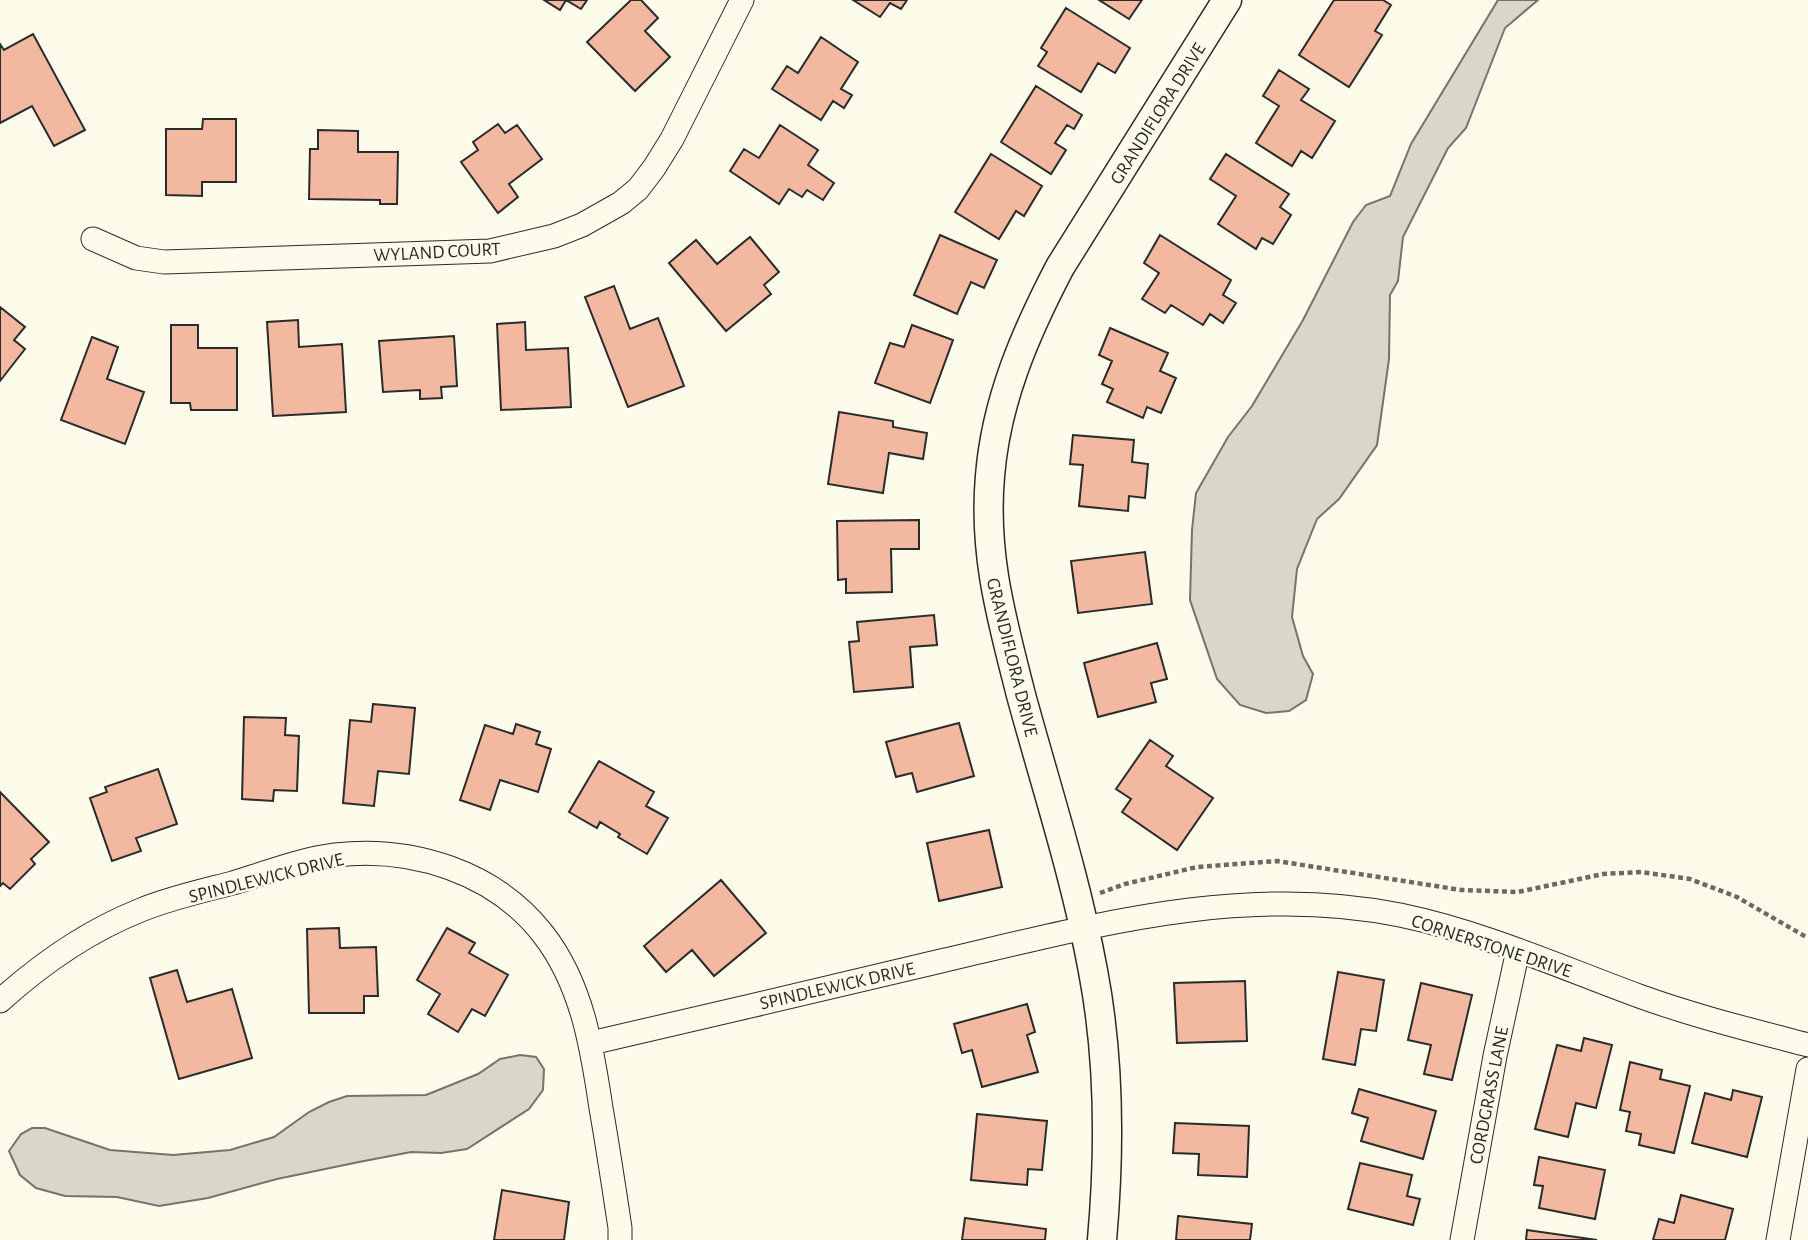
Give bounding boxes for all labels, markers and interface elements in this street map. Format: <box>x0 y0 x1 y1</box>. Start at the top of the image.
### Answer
street label: GRANDIFLORA DRIVE <box>1107 40 1210 188</box>
street label: WYLAND COURT <box>373 240 501 265</box>
street label: GRANDIFLORA DRIVE <box>983 576 1040 739</box>
street label: SPINDLEWICK DRIVE <box>187 850 346 907</box>
street label: CORNERSTONE DRIVE <box>1409 912 1574 981</box>
street label: SPINDLEWICK DRIVE <box>758 959 917 1014</box>
street label: CORDGRASS LANE <box>1467 1025 1512 1166</box>

